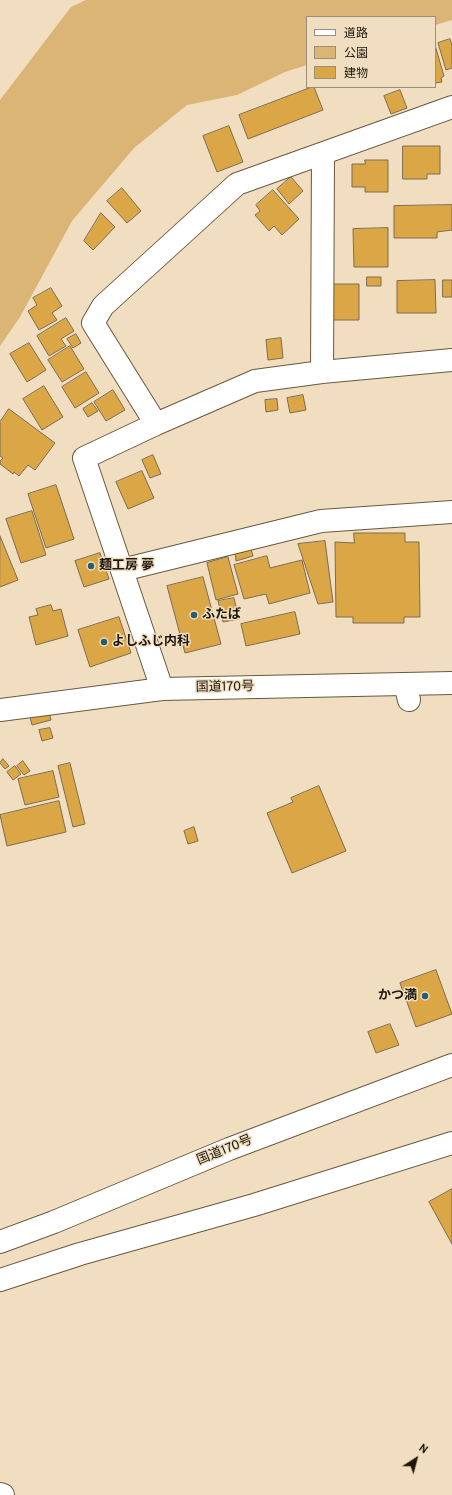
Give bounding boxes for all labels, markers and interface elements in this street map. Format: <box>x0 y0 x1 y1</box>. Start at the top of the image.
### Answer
legend <box>306 16 436 88</box>
text: 道路 <box>344 26 368 42</box>
text: 公園 <box>344 46 368 62</box>
text: 建物 <box>344 66 368 82</box>
place label: 麺工房 夢 <box>99 558 154 574</box>
marker: 麺工房 夢 <box>86 561 96 571</box>
place label: ふたば <box>202 607 241 623</box>
marker: ふたば <box>189 610 199 620</box>
place label: よしふじ内科 <box>112 634 190 650</box>
marker: よしふじ内科 <box>99 637 109 647</box>
street label: 国道170号 <box>196 680 254 696</box>
place label: かつ満 <box>378 988 417 1004</box>
marker: かつ満 <box>420 991 430 1001</box>
street label: 国道170号 <box>195 1133 255 1169</box>
north arrow <box>396 1439 436 1479</box>
text: N <box>416 1441 430 1457</box>

